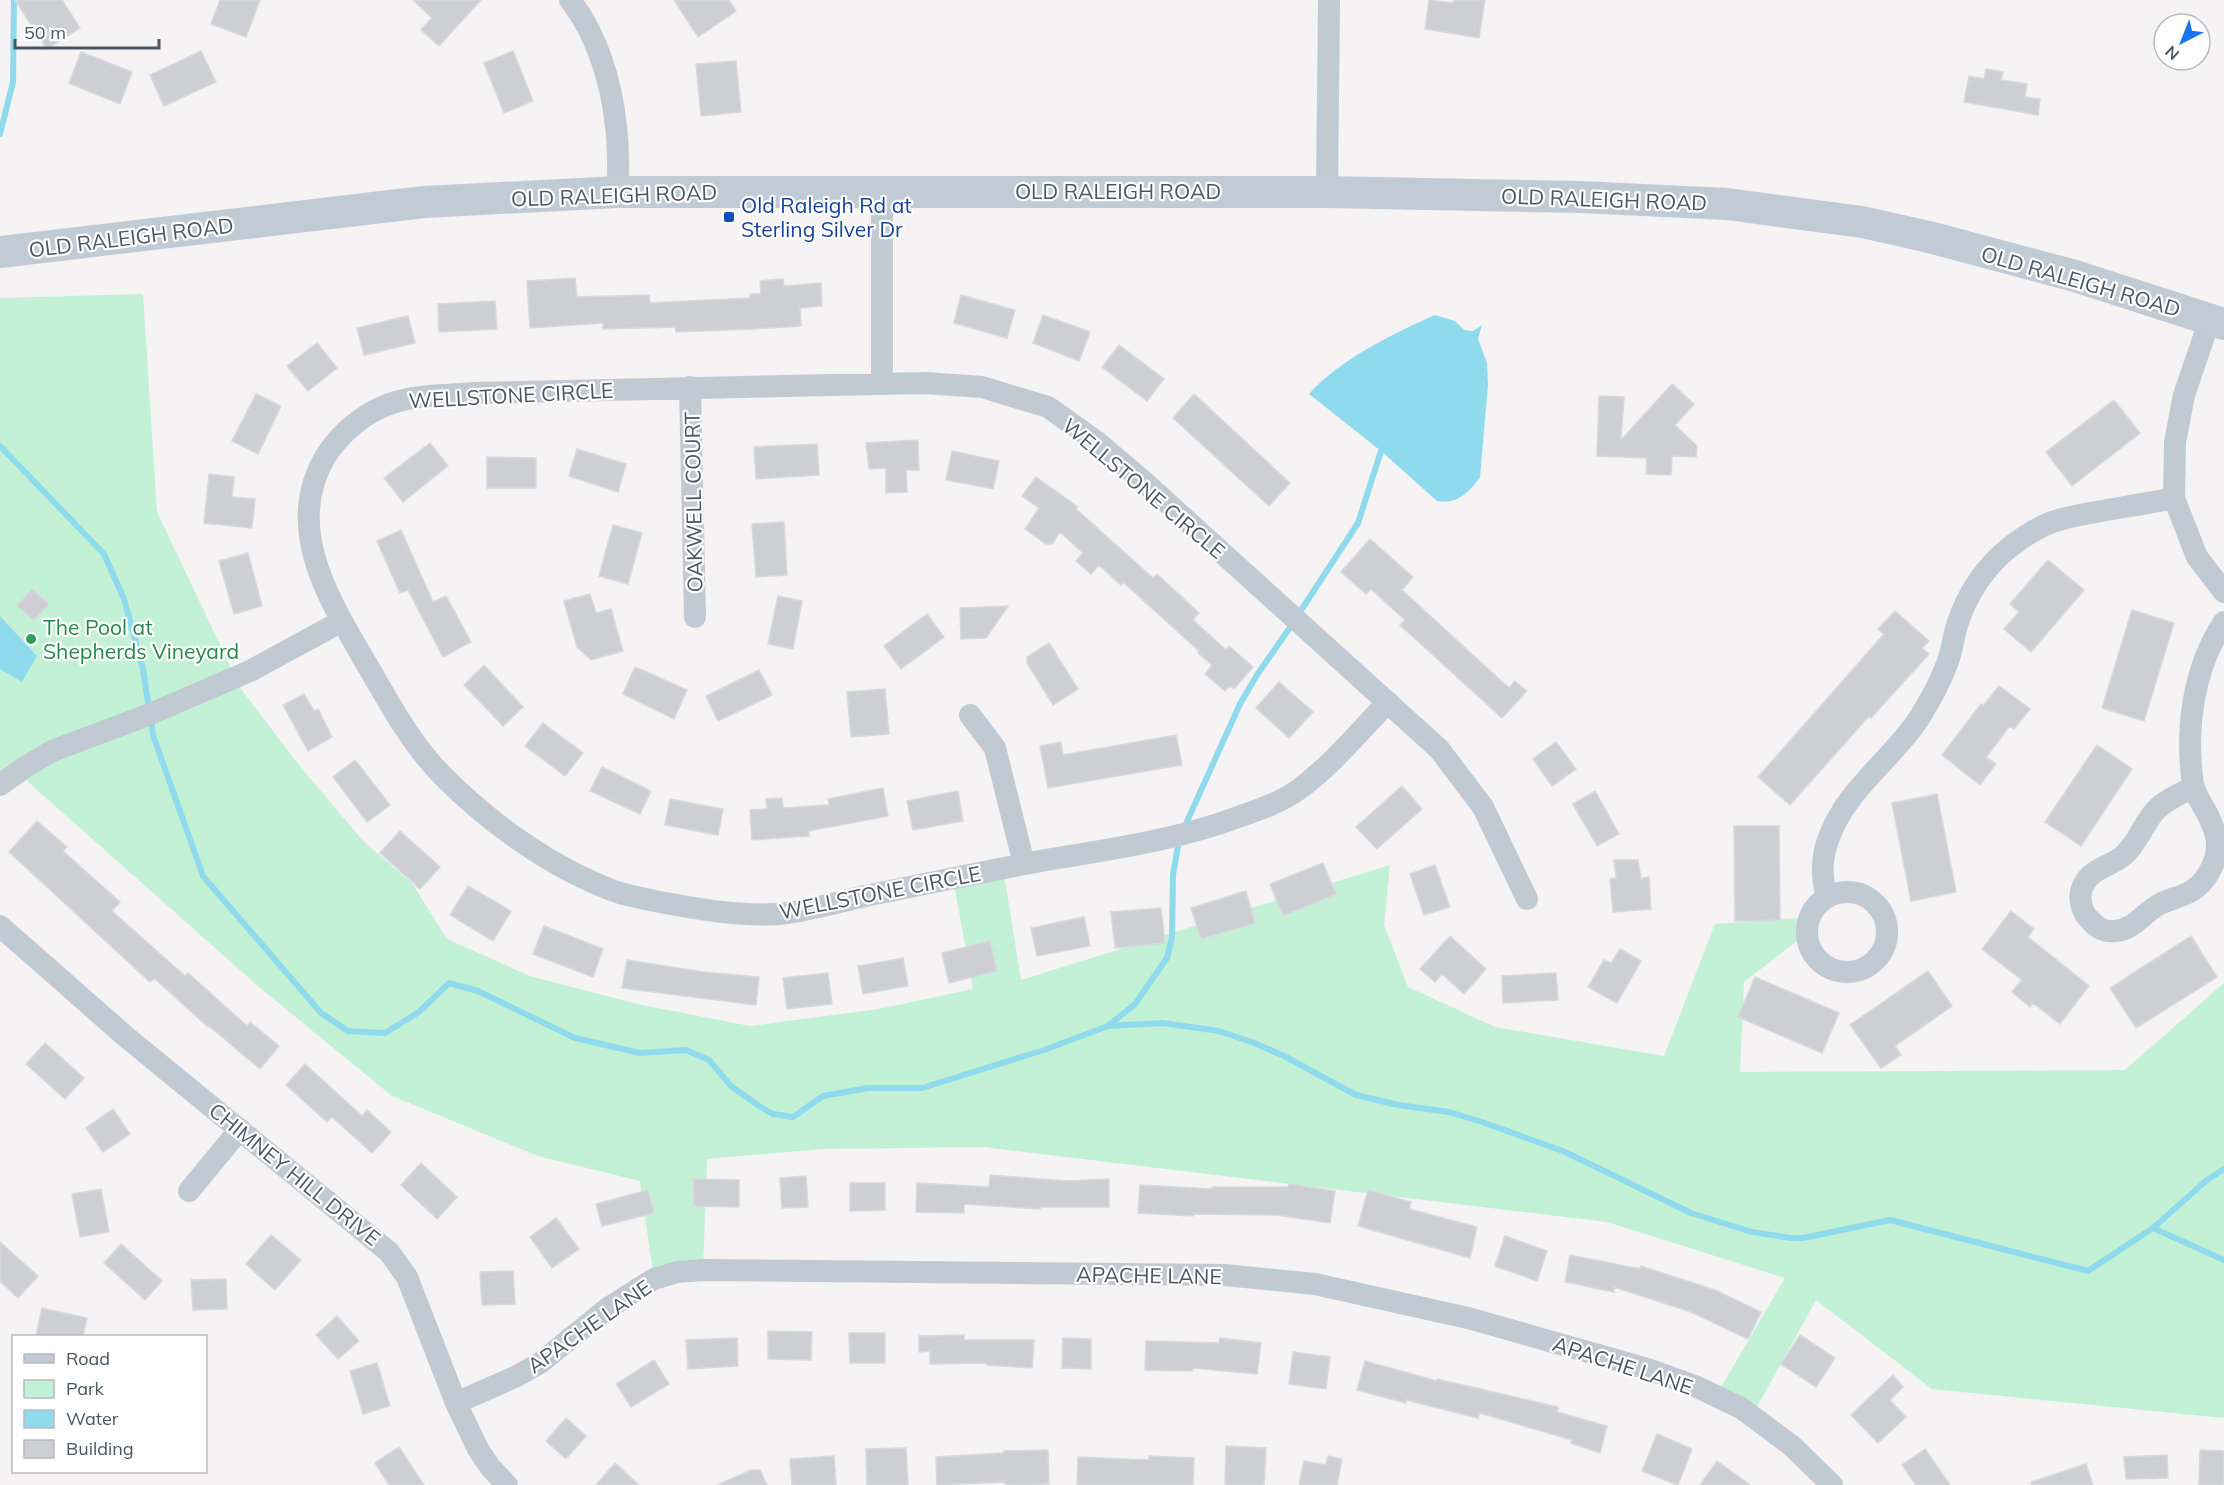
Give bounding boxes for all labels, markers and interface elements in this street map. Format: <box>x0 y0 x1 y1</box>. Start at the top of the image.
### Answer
scale bar <box>15 12 159 50</box>
north arrow <box>2152 12 2212 72</box>
text: 50 m <box>24 21 66 44</box>
text: N <box>2161 42 2183 65</box>
street label: OLD RALEIGH ROAD <box>510 178 718 212</box>
street label: OLD RALEIGH ROAD <box>1015 178 1221 204</box>
street label: OLD RALEIGH ROAD <box>1500 182 1708 216</box>
place label: Old Raleigh Rd at Sterling Silver Dr <box>741 192 912 242</box>
marker: Old Raleigh Rd at Sterling Silver Dr <box>722 210 736 224</box>
street label: OLD RALEIGH ROAD <box>27 212 235 262</box>
street label: OLD RALEIGH ROAD <box>1978 240 2184 322</box>
street label: WELLSTONE CIRCLE <box>408 377 614 413</box>
street label: OAKWELL COURT <box>678 411 708 593</box>
street label: WELLSTONE CIRCLE <box>1057 412 1231 564</box>
place label: The Pool at Shepherds Vineyard <box>43 614 239 664</box>
marker: The Pool at Shepherds Vineyard <box>24 632 38 646</box>
street label: WELLSTONE CIRCLE <box>777 860 983 924</box>
street label: CHIMNEY HILL DRIVE <box>204 1097 386 1251</box>
street label: APACHE LANE <box>1076 1261 1222 1289</box>
street label: APACHE LANE <box>522 1274 656 1378</box>
street label: APACHE LANE <box>1550 1330 1696 1400</box>
legend <box>12 1335 207 1473</box>
text: Road <box>66 1347 110 1370</box>
text: Park <box>66 1377 105 1400</box>
text: Water <box>66 1407 119 1430</box>
text: Building <box>66 1437 134 1460</box>

